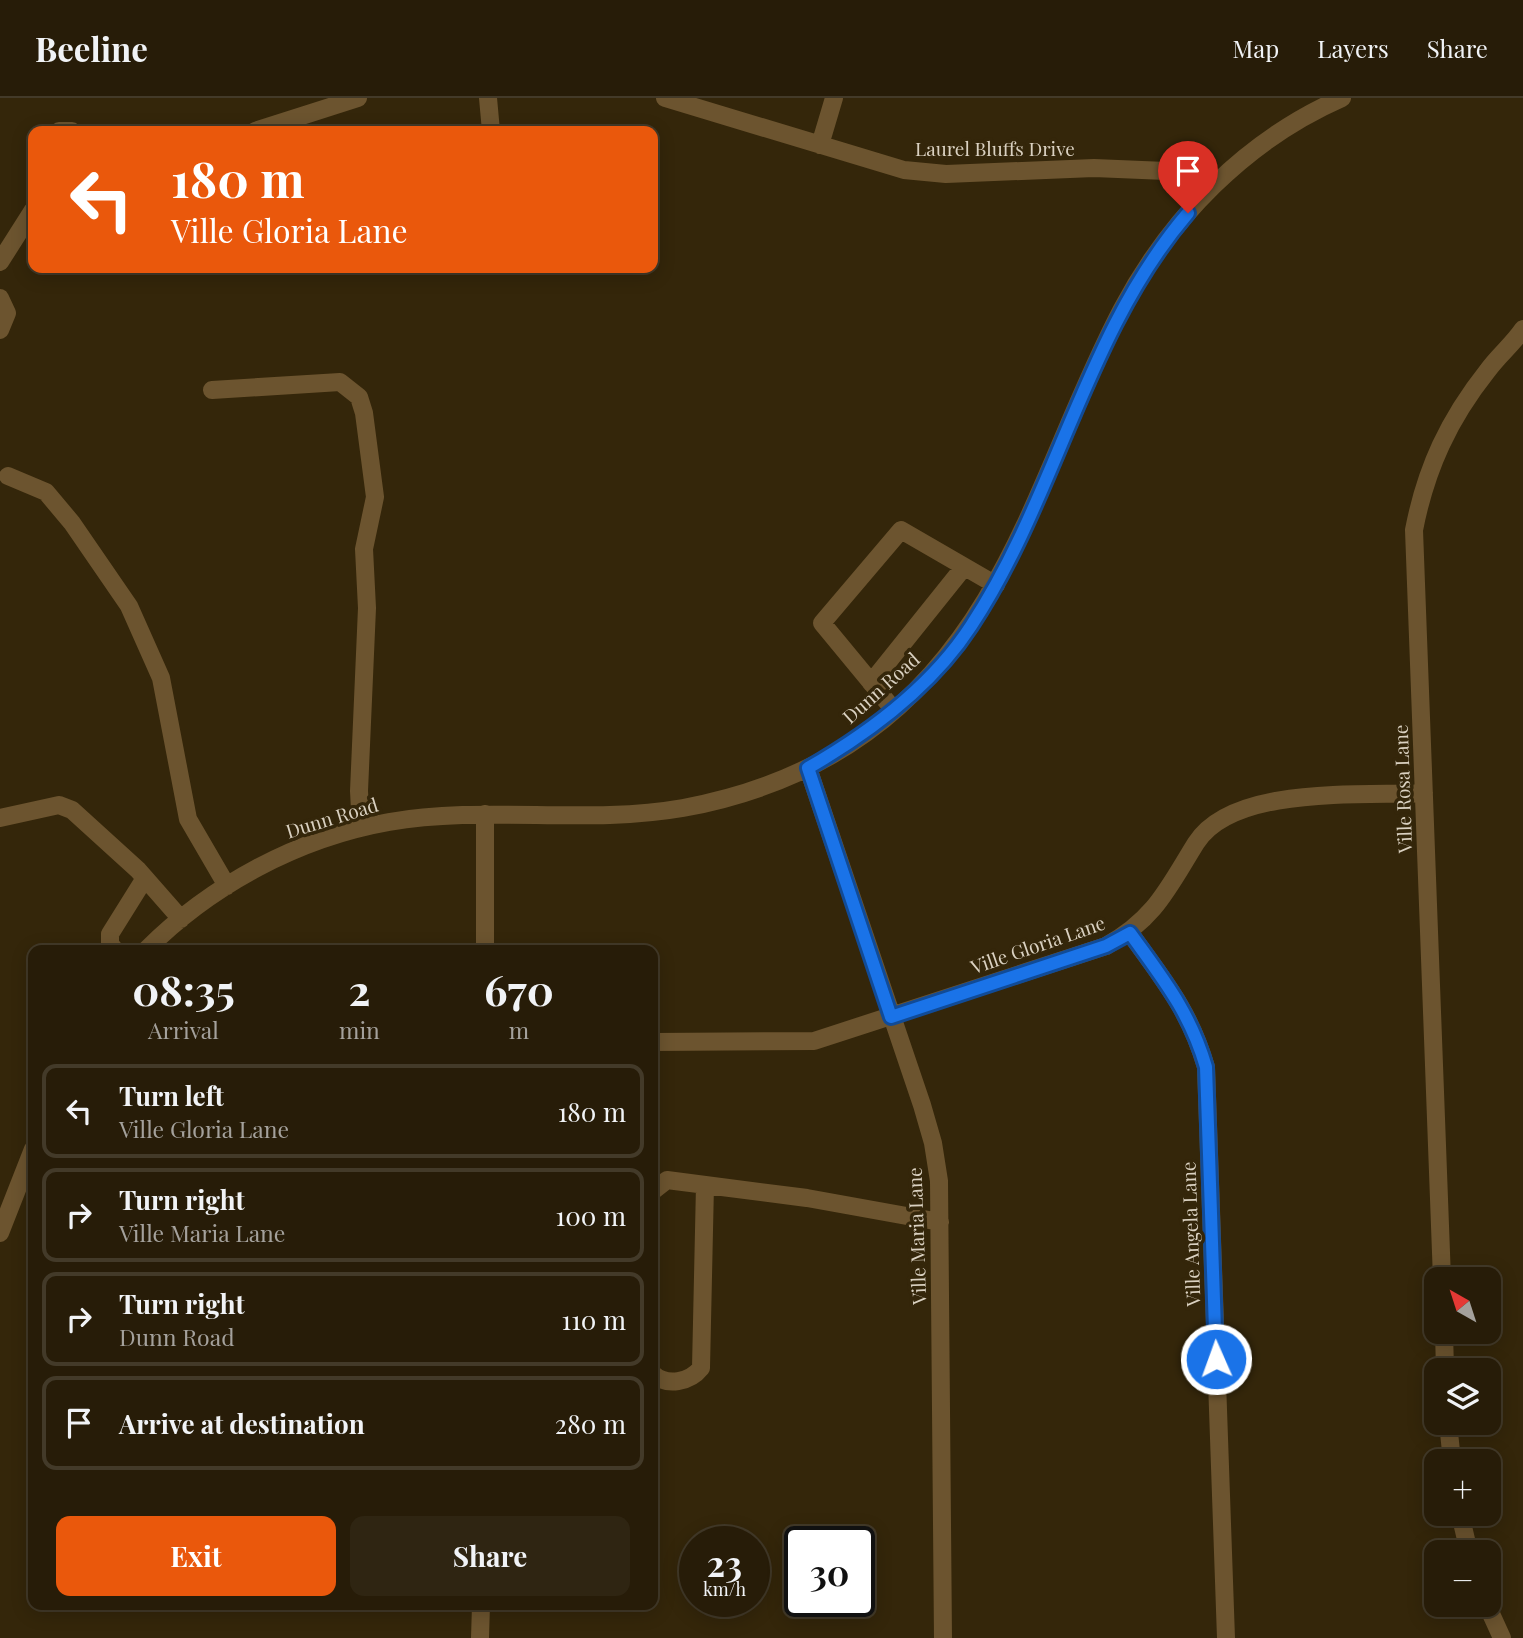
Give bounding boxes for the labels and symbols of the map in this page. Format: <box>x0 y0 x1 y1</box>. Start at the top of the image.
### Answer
street label: Laurel Bluffs Drive <box>915 135 1075 161</box>
pin <box>1158 141 1218 213</box>
street label: Dunn Road <box>836 646 924 729</box>
street label: Ville Rosa Lane <box>1387 724 1417 855</box>
street label: Dunn Road <box>282 791 381 843</box>
street label: Ville Gloria Lane <box>966 909 1108 980</box>
street label: Ville Angela Lane <box>1174 1161 1206 1308</box>
street label: Ville Maria Lane <box>901 1167 931 1306</box>
north arrow <box>1424 1267 1502 1344</box>
position arrow <box>1179 1322 1253 1396</box>
speed limit sign: 30 <box>784 1526 875 1617</box>

